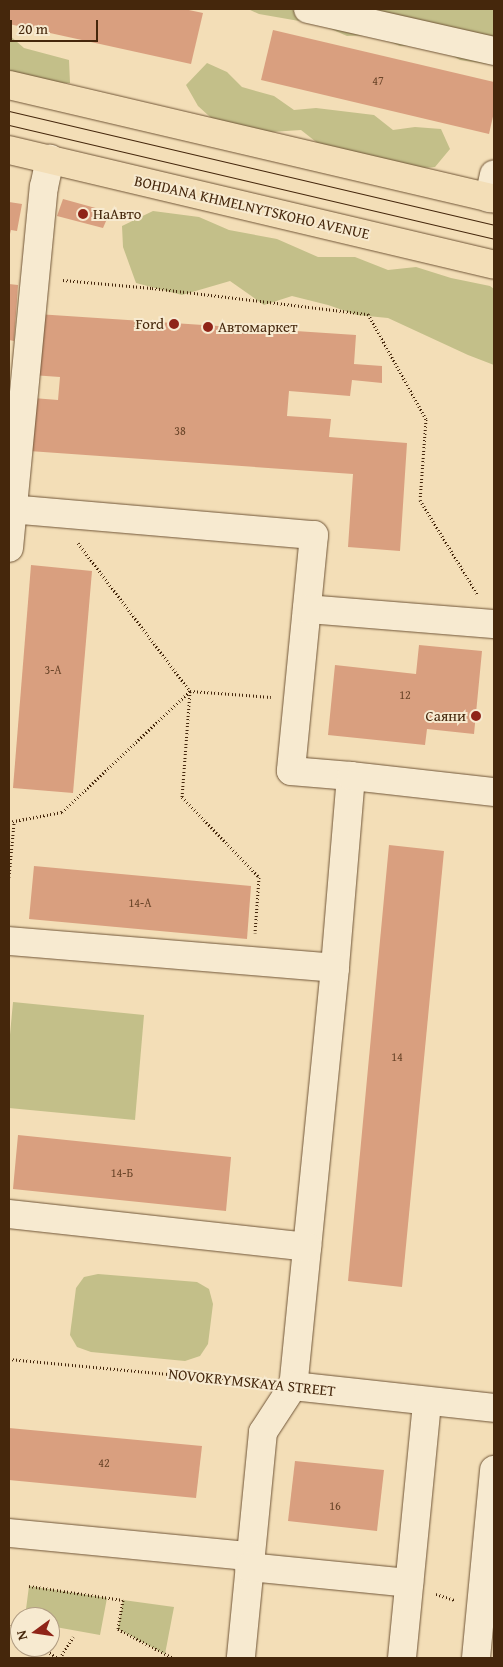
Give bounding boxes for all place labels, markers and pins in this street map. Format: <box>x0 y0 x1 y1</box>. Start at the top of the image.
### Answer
place label: НаАвто <box>93 205 141 223</box>
marker: НаАвто <box>77 208 89 220</box>
place label: Ford <box>136 315 164 333</box>
marker: Ford <box>168 318 180 330</box>
place label: Автомаркет <box>218 318 297 336</box>
marker: Автомаркет <box>202 321 214 333</box>
place label: Саяни <box>425 707 466 725</box>
marker: Саяни <box>470 710 482 722</box>

